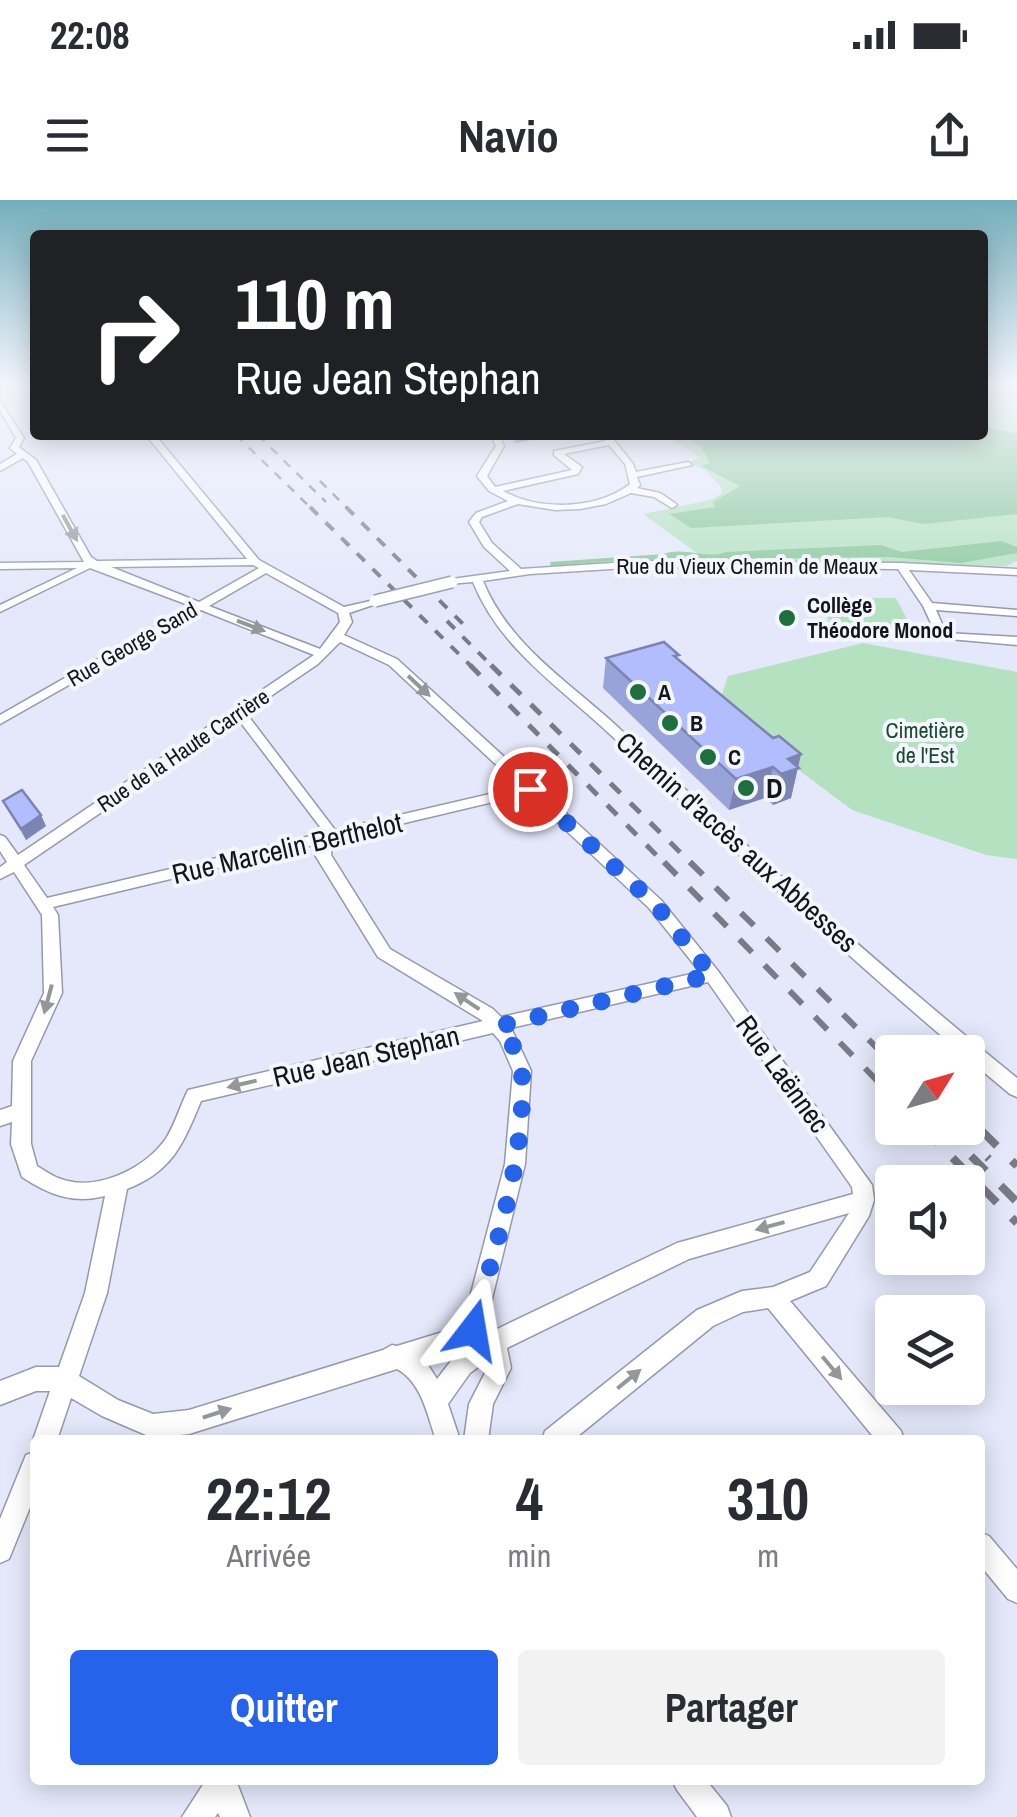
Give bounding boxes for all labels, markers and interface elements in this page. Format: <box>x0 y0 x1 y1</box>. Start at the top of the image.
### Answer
text: 22:08 <box>50 10 130 61</box>
text: Navio <box>458 105 559 166</box>
icon: menu <box>40 108 95 163</box>
icon: share <box>922 108 977 163</box>
text: 110 m <box>235 257 395 351</box>
icon: right <box>70 270 200 400</box>
text: Rue Jean Stephan <box>235 347 541 408</box>
one-way arrow <box>60 514 78 542</box>
street label: Rue du Vieux Chemin de Meaux <box>616 551 878 581</box>
place label: Collège Théodore Monod <box>807 590 953 645</box>
street label: Rue George Sand <box>62 595 202 693</box>
marker: Collège Théodore Monod <box>776 607 798 629</box>
one-way arrow <box>237 619 267 634</box>
one-way arrow <box>406 675 431 697</box>
place label: A <box>658 677 671 707</box>
street label: Rue de la Haute Carrière <box>91 681 275 819</box>
marker: A <box>627 681 649 703</box>
place label: B <box>690 708 703 738</box>
marker: B <box>659 712 681 734</box>
park label: Cimetière de l'Est <box>885 715 965 770</box>
street label: Chemin d'accès aux Abbesses <box>608 723 866 961</box>
place label: C <box>728 742 741 772</box>
marker: C <box>697 746 719 768</box>
pin <box>488 747 573 832</box>
icon: arrive <box>503 762 558 817</box>
place label: D <box>766 769 783 807</box>
marker: D <box>735 777 757 799</box>
street label: Rue Marcelin Berthelot <box>168 803 406 893</box>
one-way arrow <box>40 983 55 1014</box>
one-way arrow <box>453 992 480 1011</box>
street label: Rue Laënnec <box>727 1008 839 1140</box>
street label: Rue Jean Stephan <box>269 1016 463 1096</box>
north arrow <box>875 1035 985 1145</box>
map controls <box>875 1035 985 1405</box>
one-way arrow <box>226 1077 257 1093</box>
button: sound <box>875 1165 985 1275</box>
one-way arrow <box>754 1219 785 1235</box>
position arrow <box>421 1278 525 1382</box>
button: layers <box>875 1295 985 1405</box>
one-way arrow <box>821 1356 842 1381</box>
one-way arrow <box>617 1369 642 1390</box>
one-way arrow <box>203 1405 233 1420</box>
text: 22:12 <box>206 1458 332 1539</box>
text: 4 <box>516 1458 543 1539</box>
text: 310 <box>727 1458 809 1539</box>
text: Arrivée <box>226 1534 311 1577</box>
text: min <box>507 1534 551 1577</box>
text: m <box>757 1534 779 1577</box>
button: Quitter <box>70 1650 498 1765</box>
button: Partager <box>518 1650 945 1765</box>

